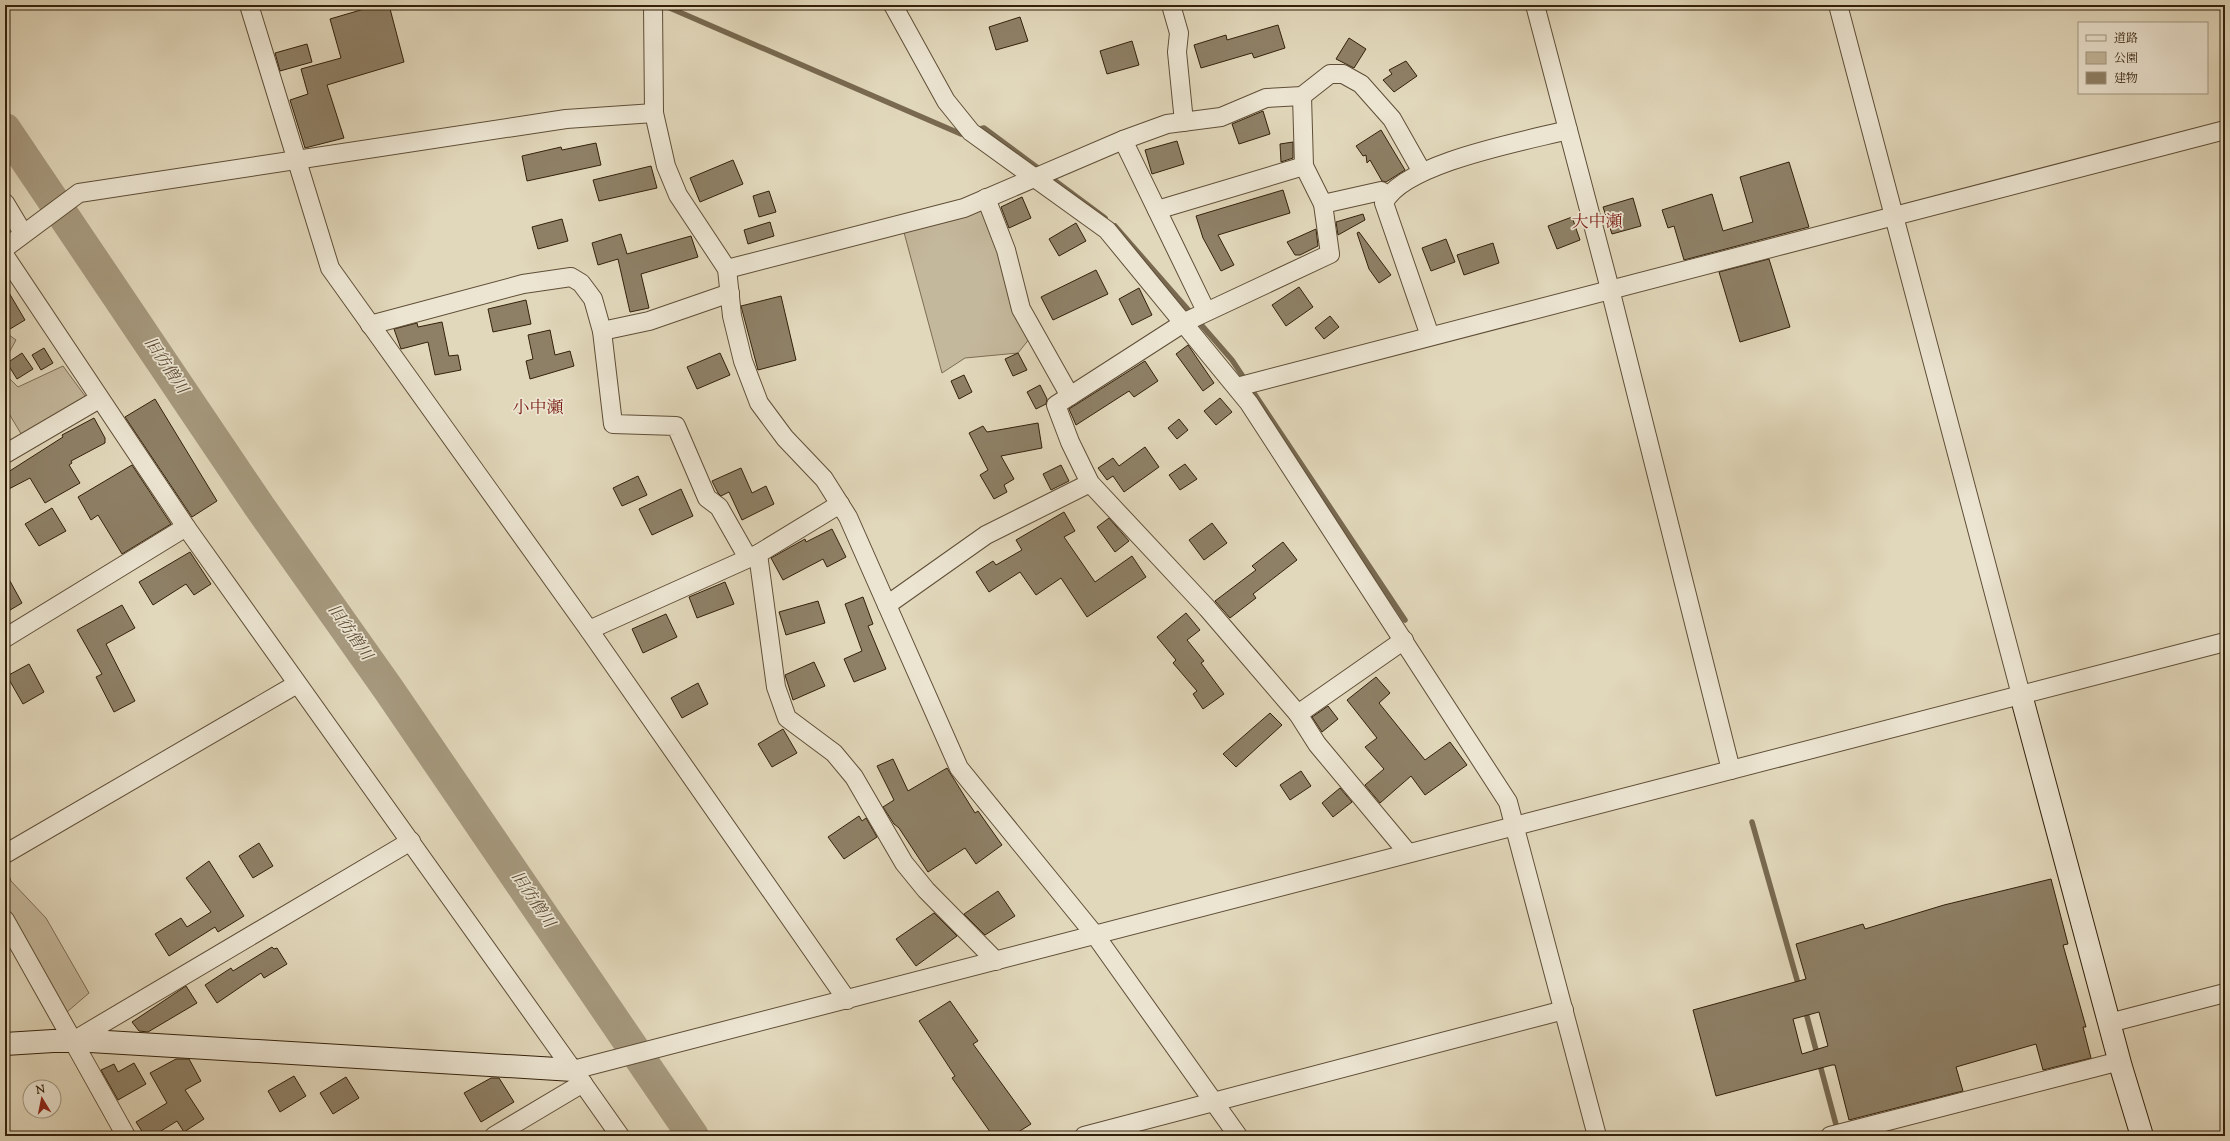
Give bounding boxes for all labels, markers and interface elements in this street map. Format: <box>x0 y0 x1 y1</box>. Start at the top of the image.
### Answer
legend <box>2078 22 2208 94</box>
text: 道路 <box>2114 30 2138 48</box>
text: 公園 <box>2114 50 2138 68</box>
text: 建物 <box>2114 70 2138 88</box>
district label: 大中瀬 <box>1572 211 1623 235</box>
water label: 旧彷僧川 <box>138 333 194 401</box>
district label: 小中瀬 <box>513 397 564 421</box>
water label: 旧彷僧川 <box>321 600 378 667</box>
water label: 旧彷僧川 <box>505 867 561 935</box>
north arrow <box>22 1079 62 1119</box>
text: N <box>34 1081 46 1099</box>

